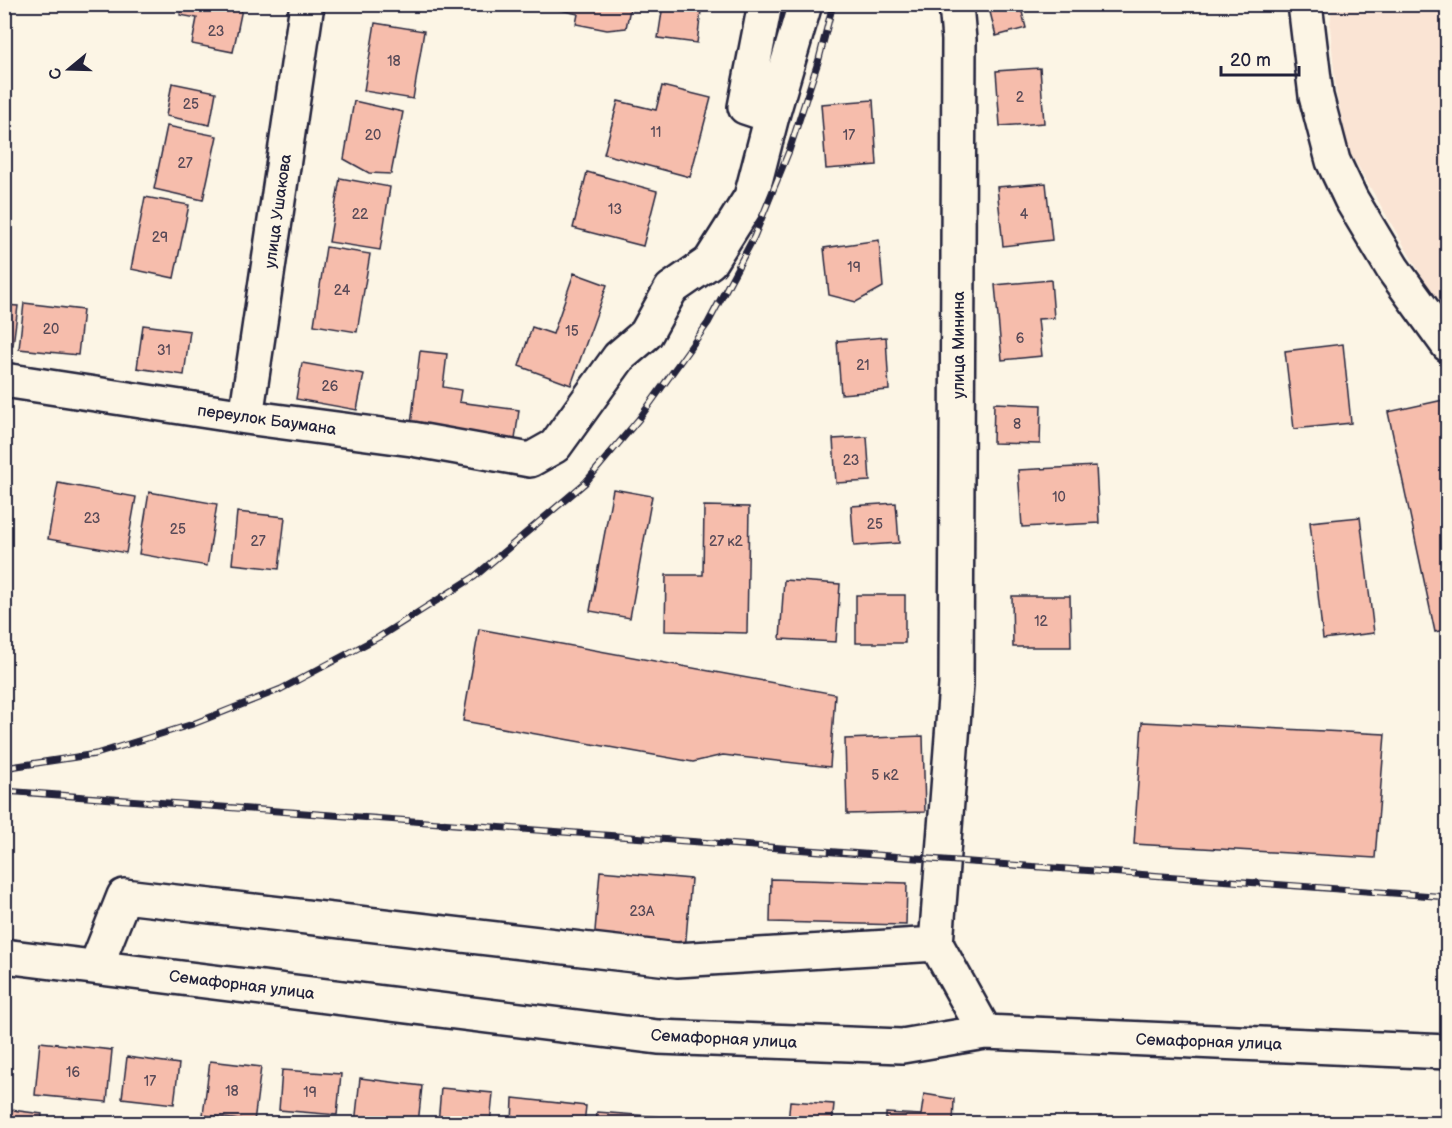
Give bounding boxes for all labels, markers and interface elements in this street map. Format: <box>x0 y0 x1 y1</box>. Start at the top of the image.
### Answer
house number: 23 <box>208 23 224 40</box>
north arrow <box>39 39 99 99</box>
scale bar <box>1221 39 1299 77</box>
text: 20 m <box>1230 50 1271 71</box>
house number: 18 <box>387 53 401 70</box>
text: С <box>45 65 67 82</box>
house number: 2 <box>1016 89 1025 106</box>
house number: 25 <box>183 96 199 113</box>
house number: 11 <box>651 124 661 141</box>
house number: 20 <box>365 127 381 144</box>
house number: 17 <box>843 127 855 144</box>
street label: улица Ушакова <box>261 152 296 270</box>
house number: 27 <box>177 155 193 172</box>
house number: 13 <box>608 201 622 218</box>
house number: 22 <box>352 206 369 223</box>
house number: 4 <box>1020 206 1029 223</box>
house number: 29 <box>152 229 168 246</box>
house number: 19 <box>847 259 861 276</box>
house number: 24 <box>334 282 351 299</box>
street label: улица Минина <box>950 291 969 399</box>
house number: 20 <box>43 321 59 338</box>
house number: 15 <box>565 323 579 340</box>
house number: 6 <box>1016 330 1025 347</box>
house number: 31 <box>157 342 171 359</box>
house number: 21 <box>856 357 870 374</box>
house number: 26 <box>322 378 339 395</box>
street label: переулок Баумана <box>196 401 338 440</box>
house number: 8 <box>1013 416 1021 433</box>
house number: 23 <box>843 452 859 469</box>
house number: 10 <box>1052 489 1066 506</box>
house number: 23 <box>84 510 100 527</box>
house number: 25 <box>867 516 883 533</box>
house number: 25 <box>170 521 186 538</box>
house number: 27 <box>250 533 266 550</box>
house number: 27 к2 <box>709 533 744 550</box>
house number: 12 <box>1034 613 1049 630</box>
house number: 5 к2 <box>871 767 899 784</box>
house number: 23А <box>629 903 655 920</box>
street label: Семафорная улица <box>168 967 316 1004</box>
street label: Семафорная улица <box>650 1026 798 1053</box>
street label: Семафорная улица <box>1135 1030 1283 1055</box>
house number: 16 <box>66 1064 80 1081</box>
house number: 17 <box>144 1073 156 1090</box>
house number: 18 <box>225 1083 239 1100</box>
house number: 19 <box>303 1084 317 1101</box>

